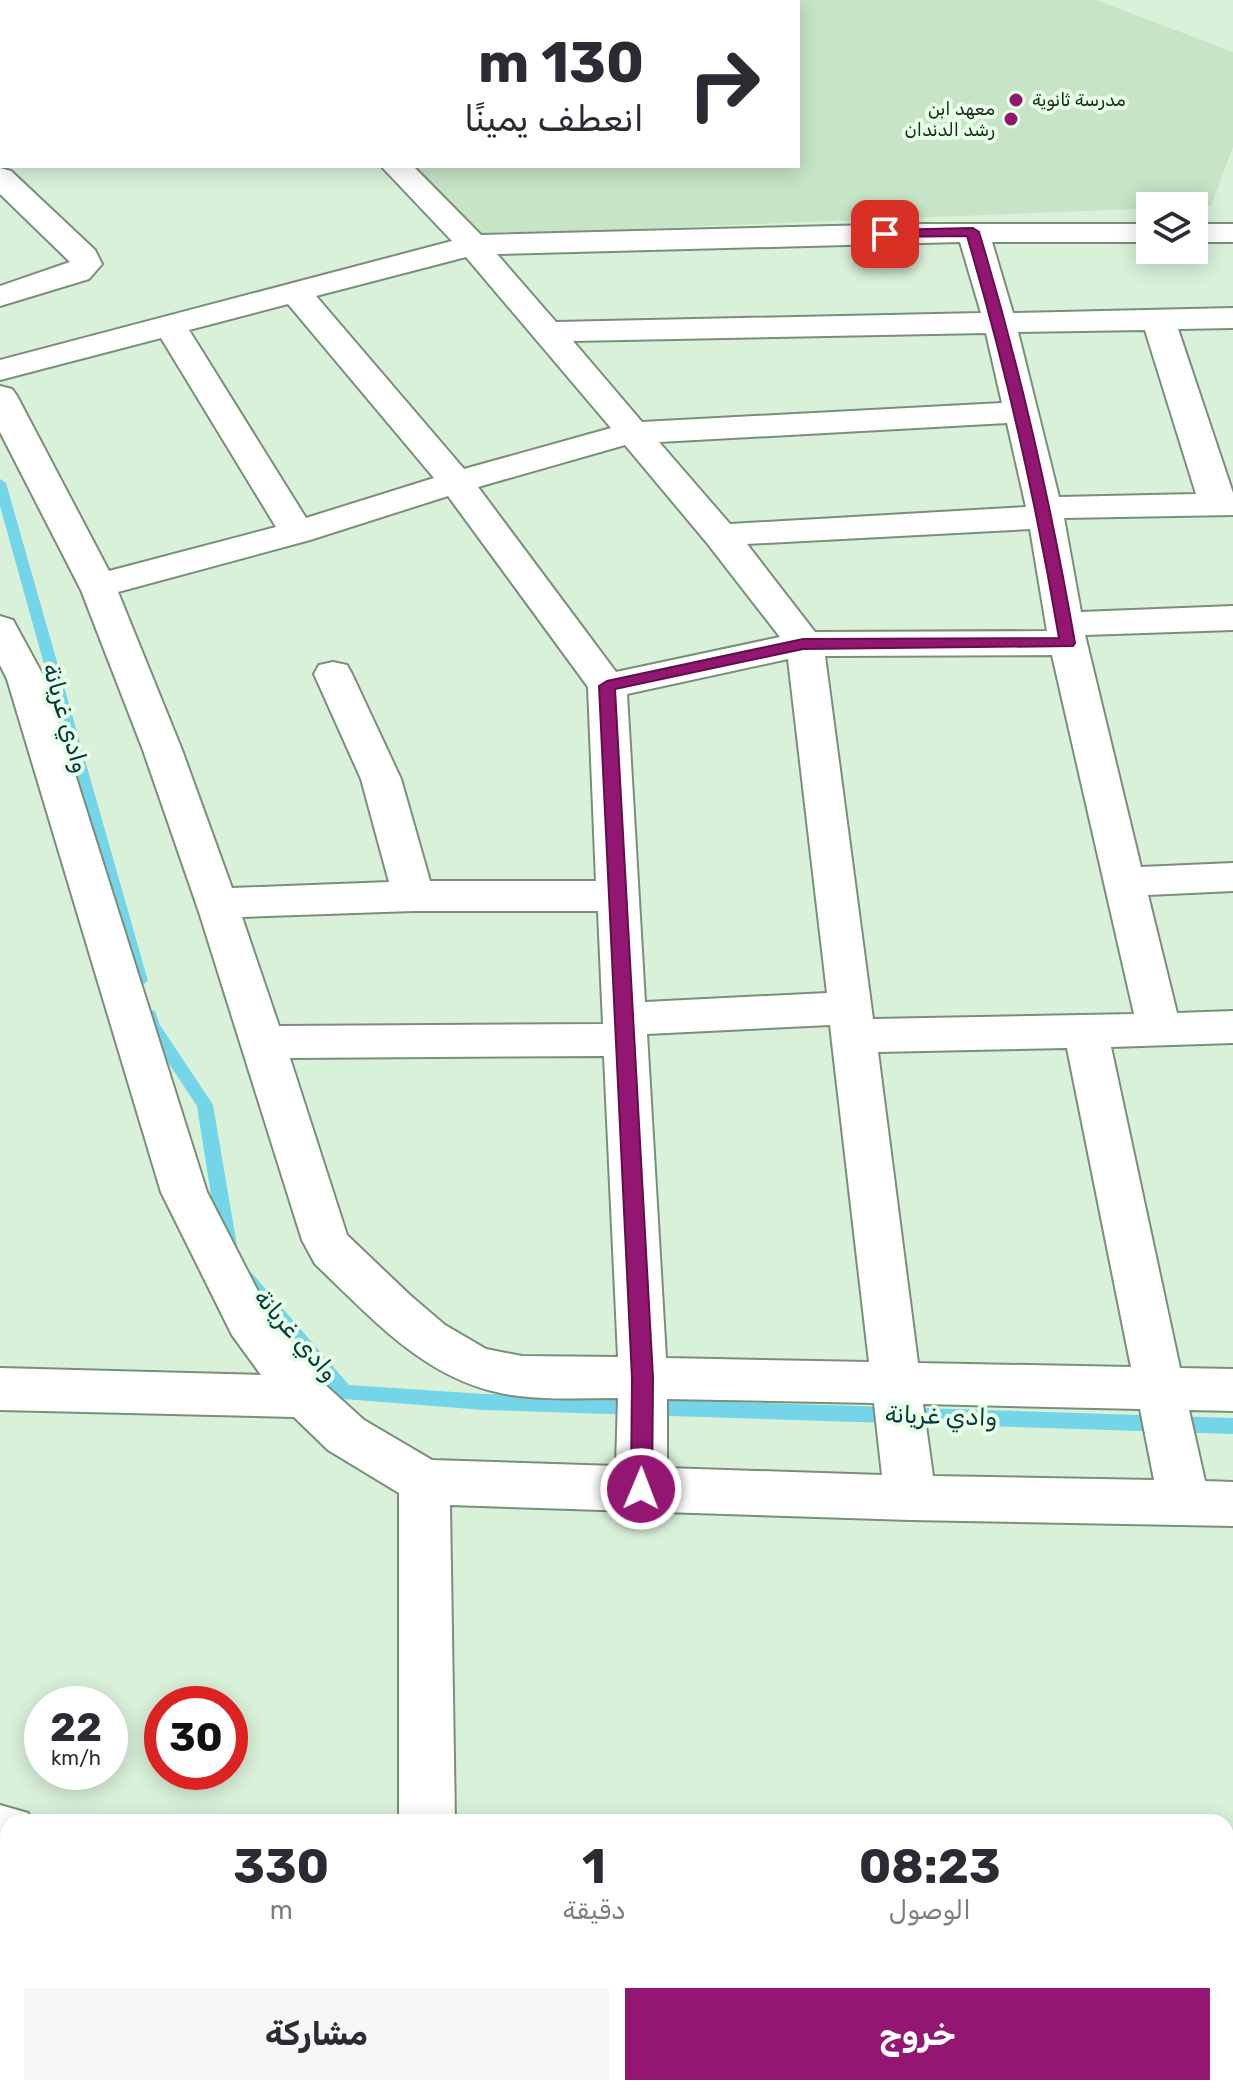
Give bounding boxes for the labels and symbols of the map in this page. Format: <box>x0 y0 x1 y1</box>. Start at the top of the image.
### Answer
place label: مدرسة ثانوية <box>1032 89 1126 111</box>
marker: مدرسة ثانوية <box>1007 91 1025 109</box>
place label: معهد ابن رشد الدندان <box>904 98 995 141</box>
marker: معهد ابن رشد الدندان <box>1002 110 1020 128</box>
pin <box>851 200 919 268</box>
water label: وادي غريانة <box>34 660 95 777</box>
water label: وادي غريانة <box>246 1283 343 1389</box>
water label: وادي غريانة <box>884 1400 998 1435</box>
position arrow <box>599 1447 683 1531</box>
speed limit sign: 30 <box>144 1686 248 1790</box>

